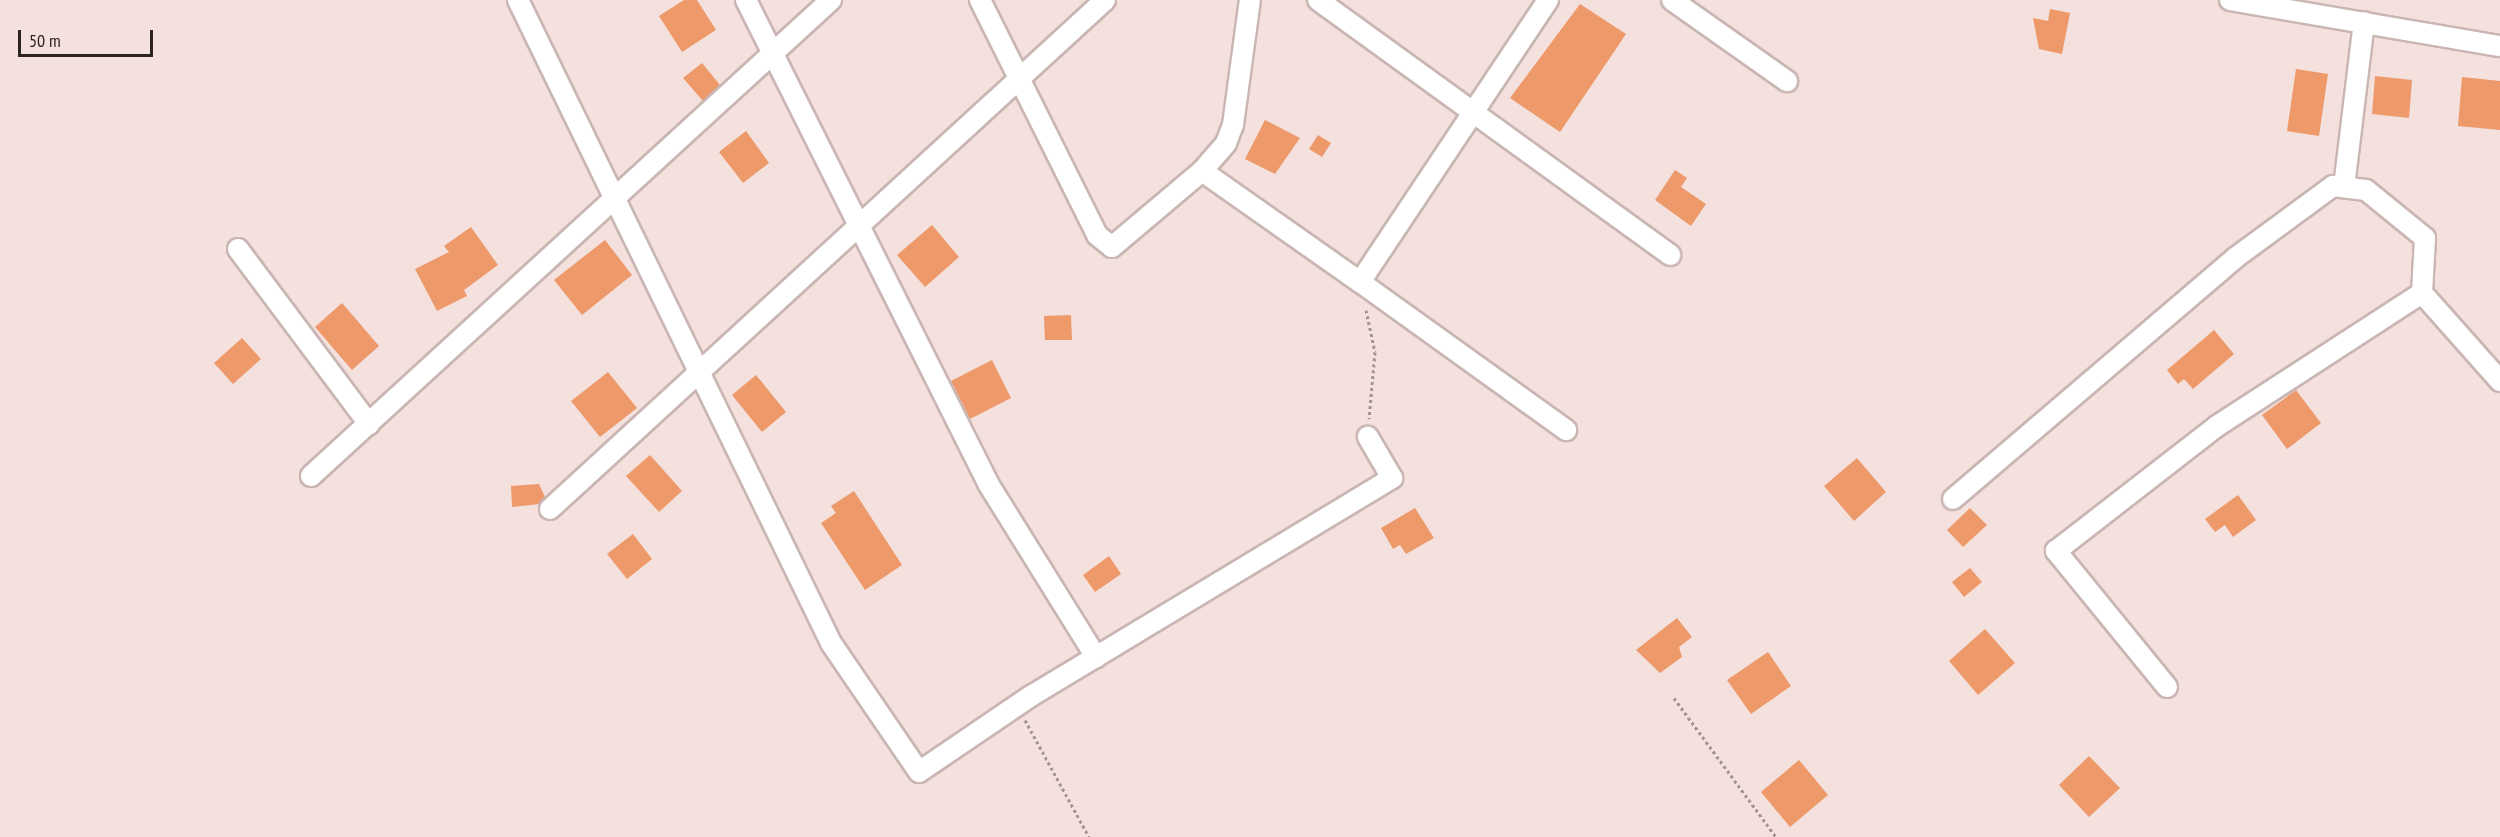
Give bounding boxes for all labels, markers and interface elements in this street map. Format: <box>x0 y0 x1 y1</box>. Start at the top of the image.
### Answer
scale bar <box>21 18 156 56</box>
text: 50 m <box>29 29 61 52</box>

